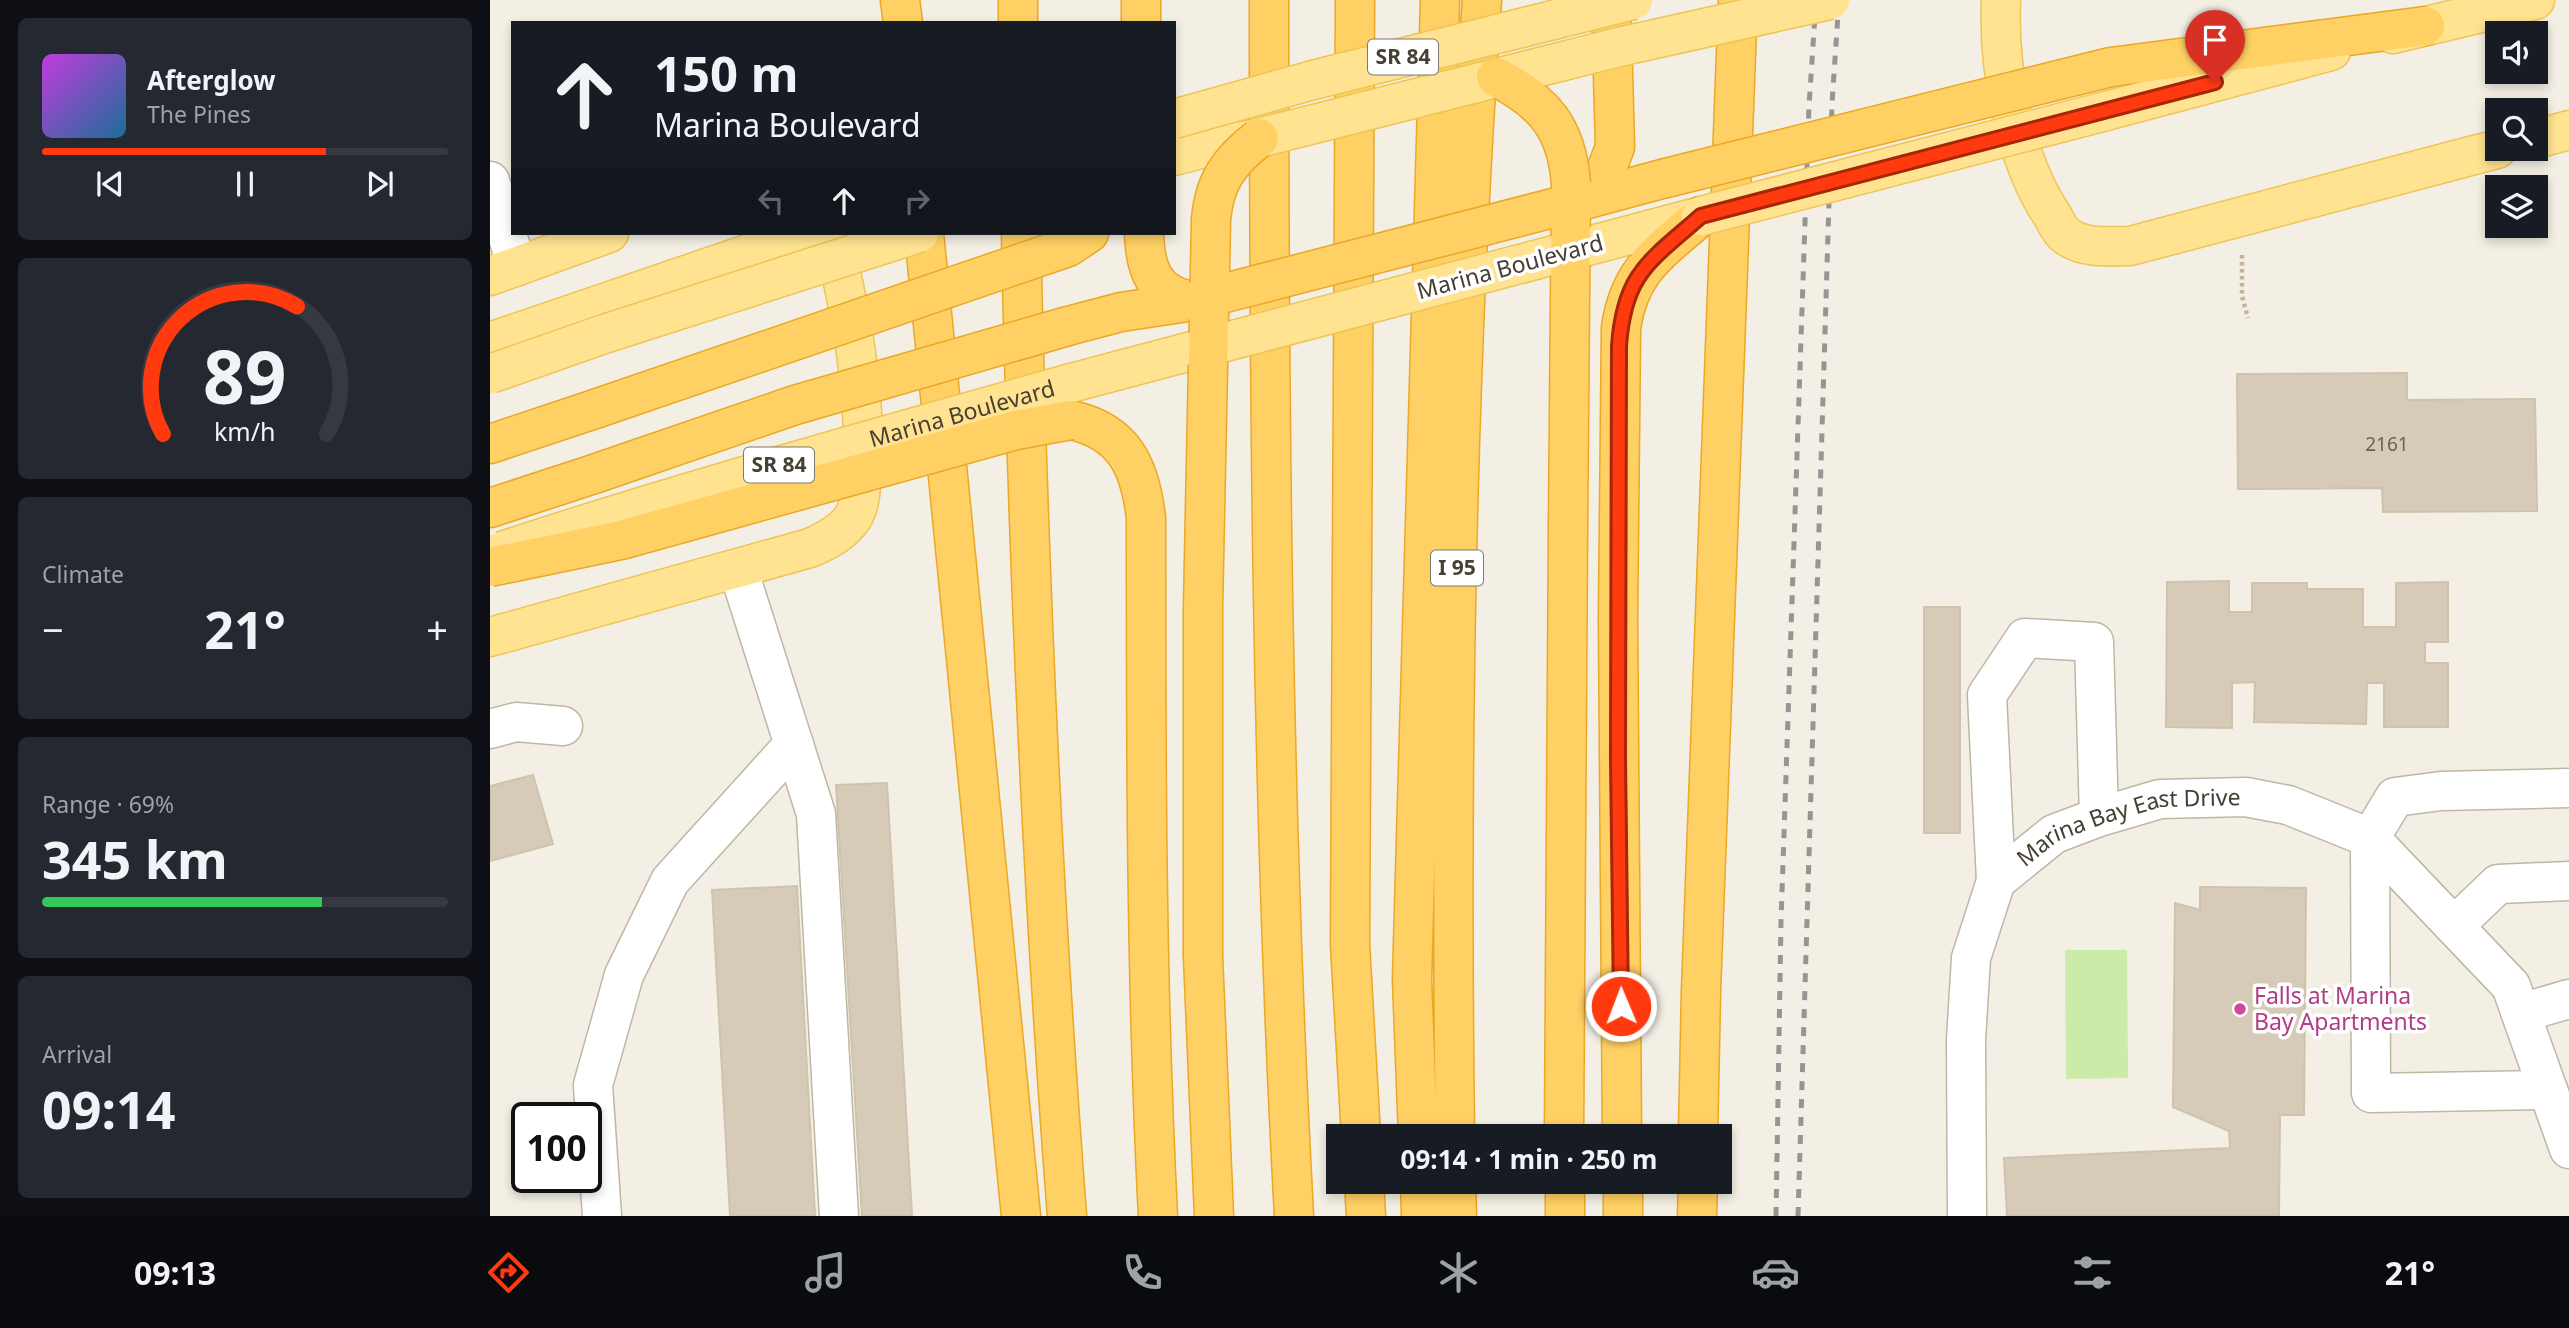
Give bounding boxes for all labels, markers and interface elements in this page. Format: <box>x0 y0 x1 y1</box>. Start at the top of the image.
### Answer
pin <box>2185 10 2245 82</box>
icon: arrive <box>2196 21 2234 59</box>
map controls <box>2485 21 2548 238</box>
button: sound <box>2485 21 2548 84</box>
text: 150 m <box>654 40 799 106</box>
road number: SR 84 <box>1368 40 1438 74</box>
icon: ahead <box>539 49 630 140</box>
text: Afterglow <box>147 62 275 98</box>
text: The Pines <box>147 98 251 130</box>
button: search <box>2485 98 2548 161</box>
text: Marina Boulevard <box>654 103 921 146</box>
icon: previous <box>91 165 129 203</box>
icon: pause <box>226 165 264 203</box>
icon: next <box>361 165 399 203</box>
button: layers <box>2485 175 2548 238</box>
icon: left <box>752 182 790 220</box>
icon: ahead <box>825 182 863 220</box>
icon: right <box>898 182 936 220</box>
street label: Marina Boulevard <box>1413 226 1606 306</box>
text: 89 <box>203 327 287 426</box>
street label: Marina Boulevard <box>865 371 1058 454</box>
text: km/h <box>214 414 276 448</box>
house number: 2161 <box>2365 431 2409 457</box>
road number: SR 84 <box>744 448 814 482</box>
road number: I 95 <box>1431 550 1483 586</box>
text: Climate <box>42 558 124 590</box>
text: 21° <box>204 593 286 664</box>
text: − <box>42 603 64 655</box>
text: + <box>426 603 448 655</box>
street label: Marina Bay East Drive <box>2009 780 2241 873</box>
text: Range · 69% <box>42 788 174 820</box>
text: 345 km <box>42 823 228 894</box>
position arrow <box>1584 969 1658 1043</box>
place label: Falls at Marina Bay Apartments <box>2254 979 2427 1037</box>
marker: Falls at Marina Bay Apartments <box>2232 1001 2248 1017</box>
text: Arrival <box>42 1038 112 1070</box>
text: 09:14 <box>42 1073 176 1144</box>
speed limit sign: 100 <box>511 1102 602 1193</box>
text: 09:14 · 1 min · 250 m <box>1401 1141 1657 1177</box>
icon: directions <box>484 1248 533 1297</box>
icon: music <box>801 1248 850 1297</box>
icon: phone <box>1118 1248 1167 1297</box>
icon: climate <box>1434 1248 1483 1297</box>
icon: car <box>1751 1248 1800 1297</box>
icon: filters <box>2068 1248 2117 1297</box>
text: 09:13 <box>134 1251 216 1294</box>
text: 21° <box>2385 1251 2435 1294</box>

